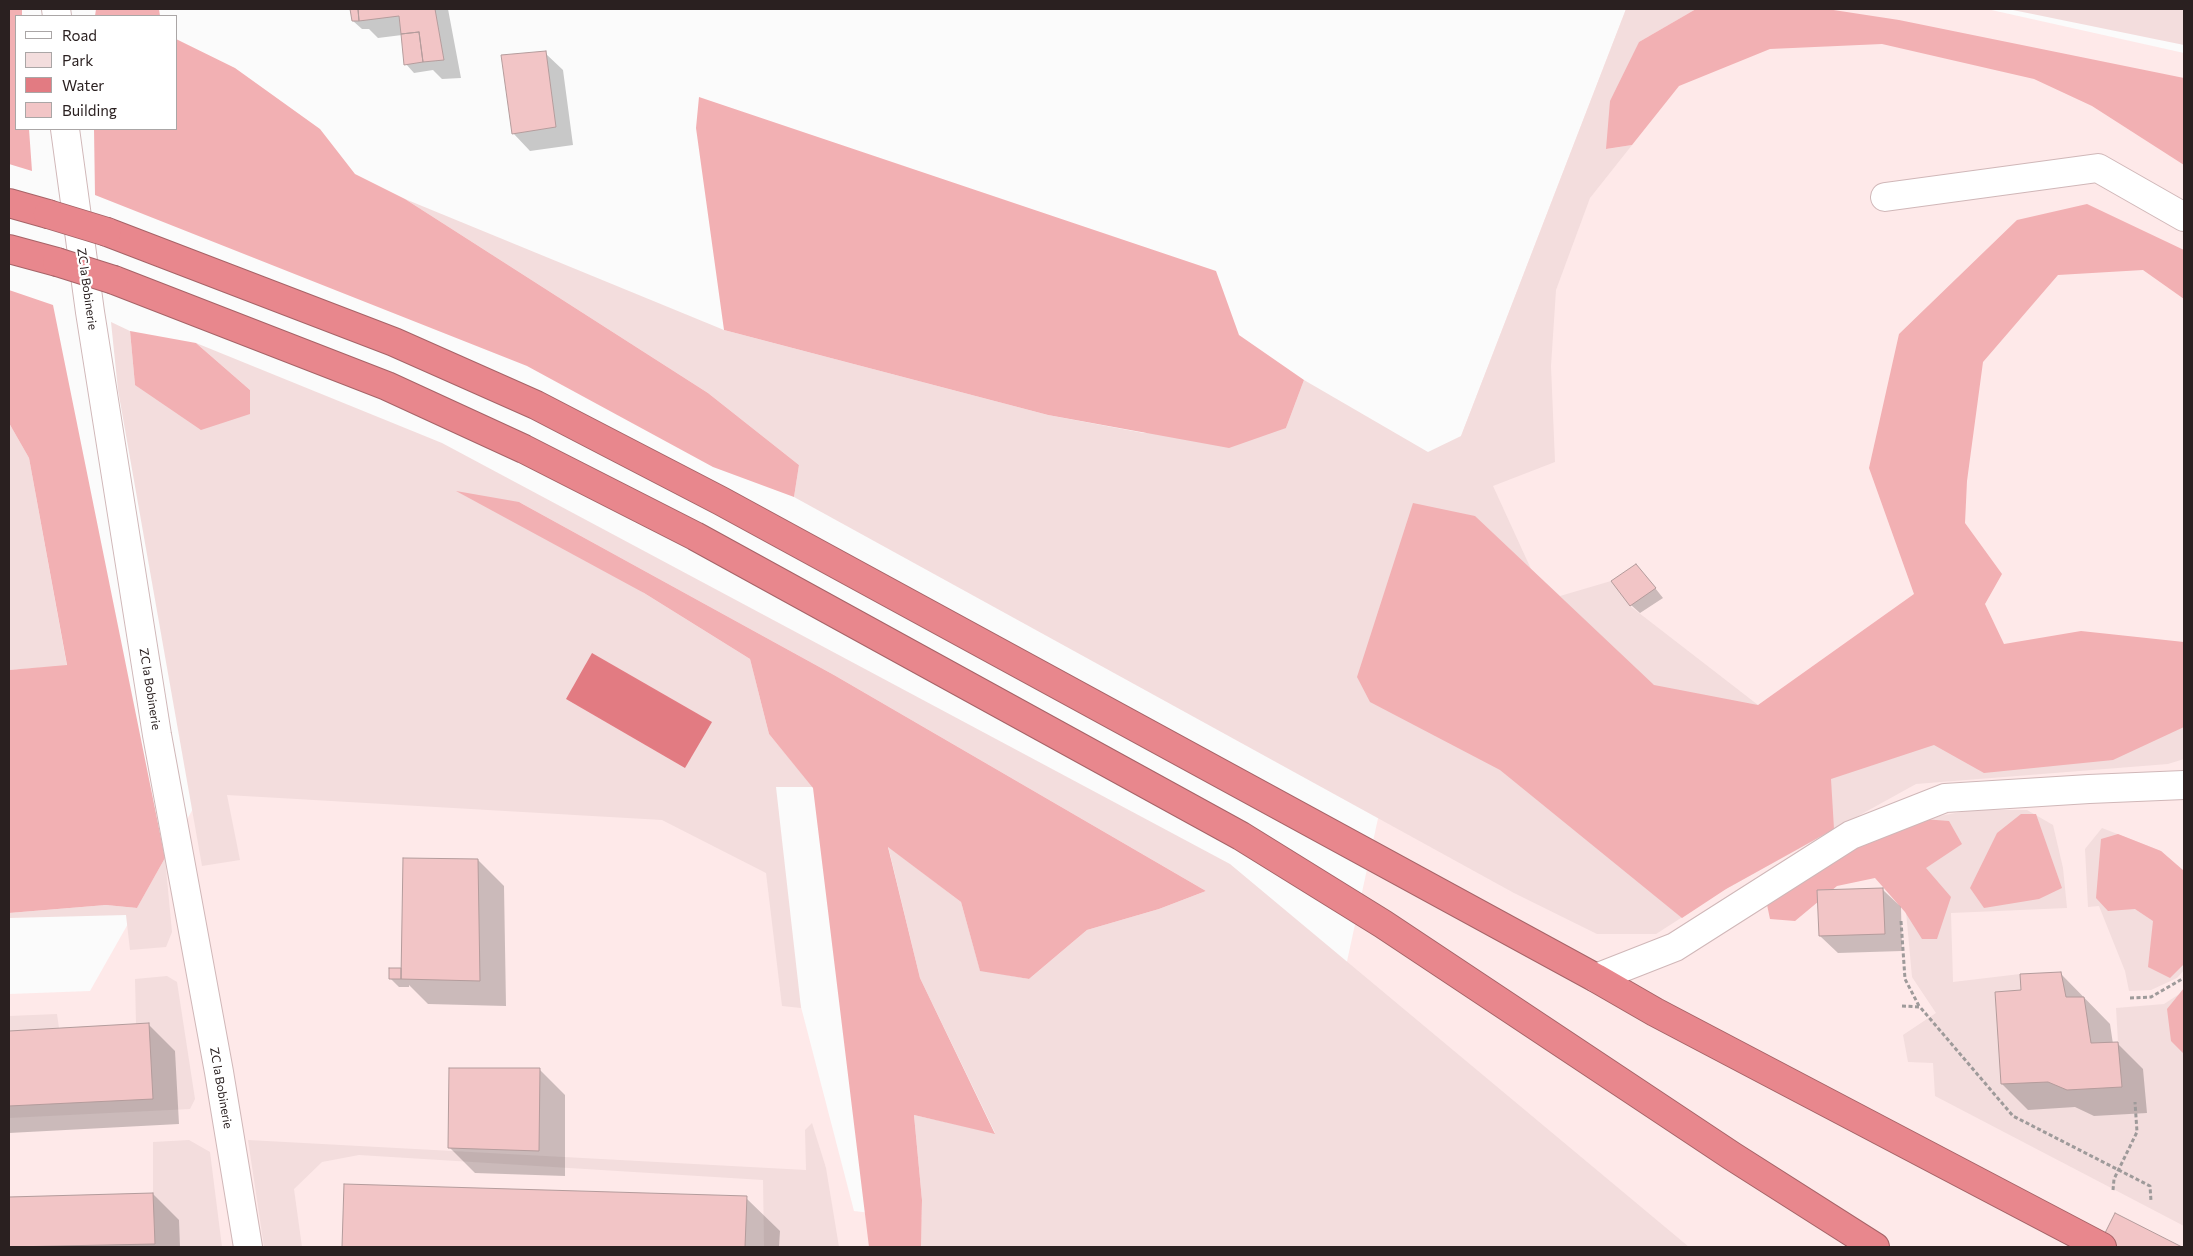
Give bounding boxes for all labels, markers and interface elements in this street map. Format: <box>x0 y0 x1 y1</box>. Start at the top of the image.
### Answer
legend <box>15 15 178 130</box>
text: Road <box>62 26 97 44</box>
text: Park <box>62 51 93 69</box>
text: Water <box>62 76 104 94</box>
text: Building <box>62 101 117 119</box>
street label: ZC la Bobinerie <box>74 247 100 331</box>
street label: ZC la Bobinerie <box>136 647 164 731</box>
street label: ZC la Bobinerie <box>207 1046 235 1130</box>

